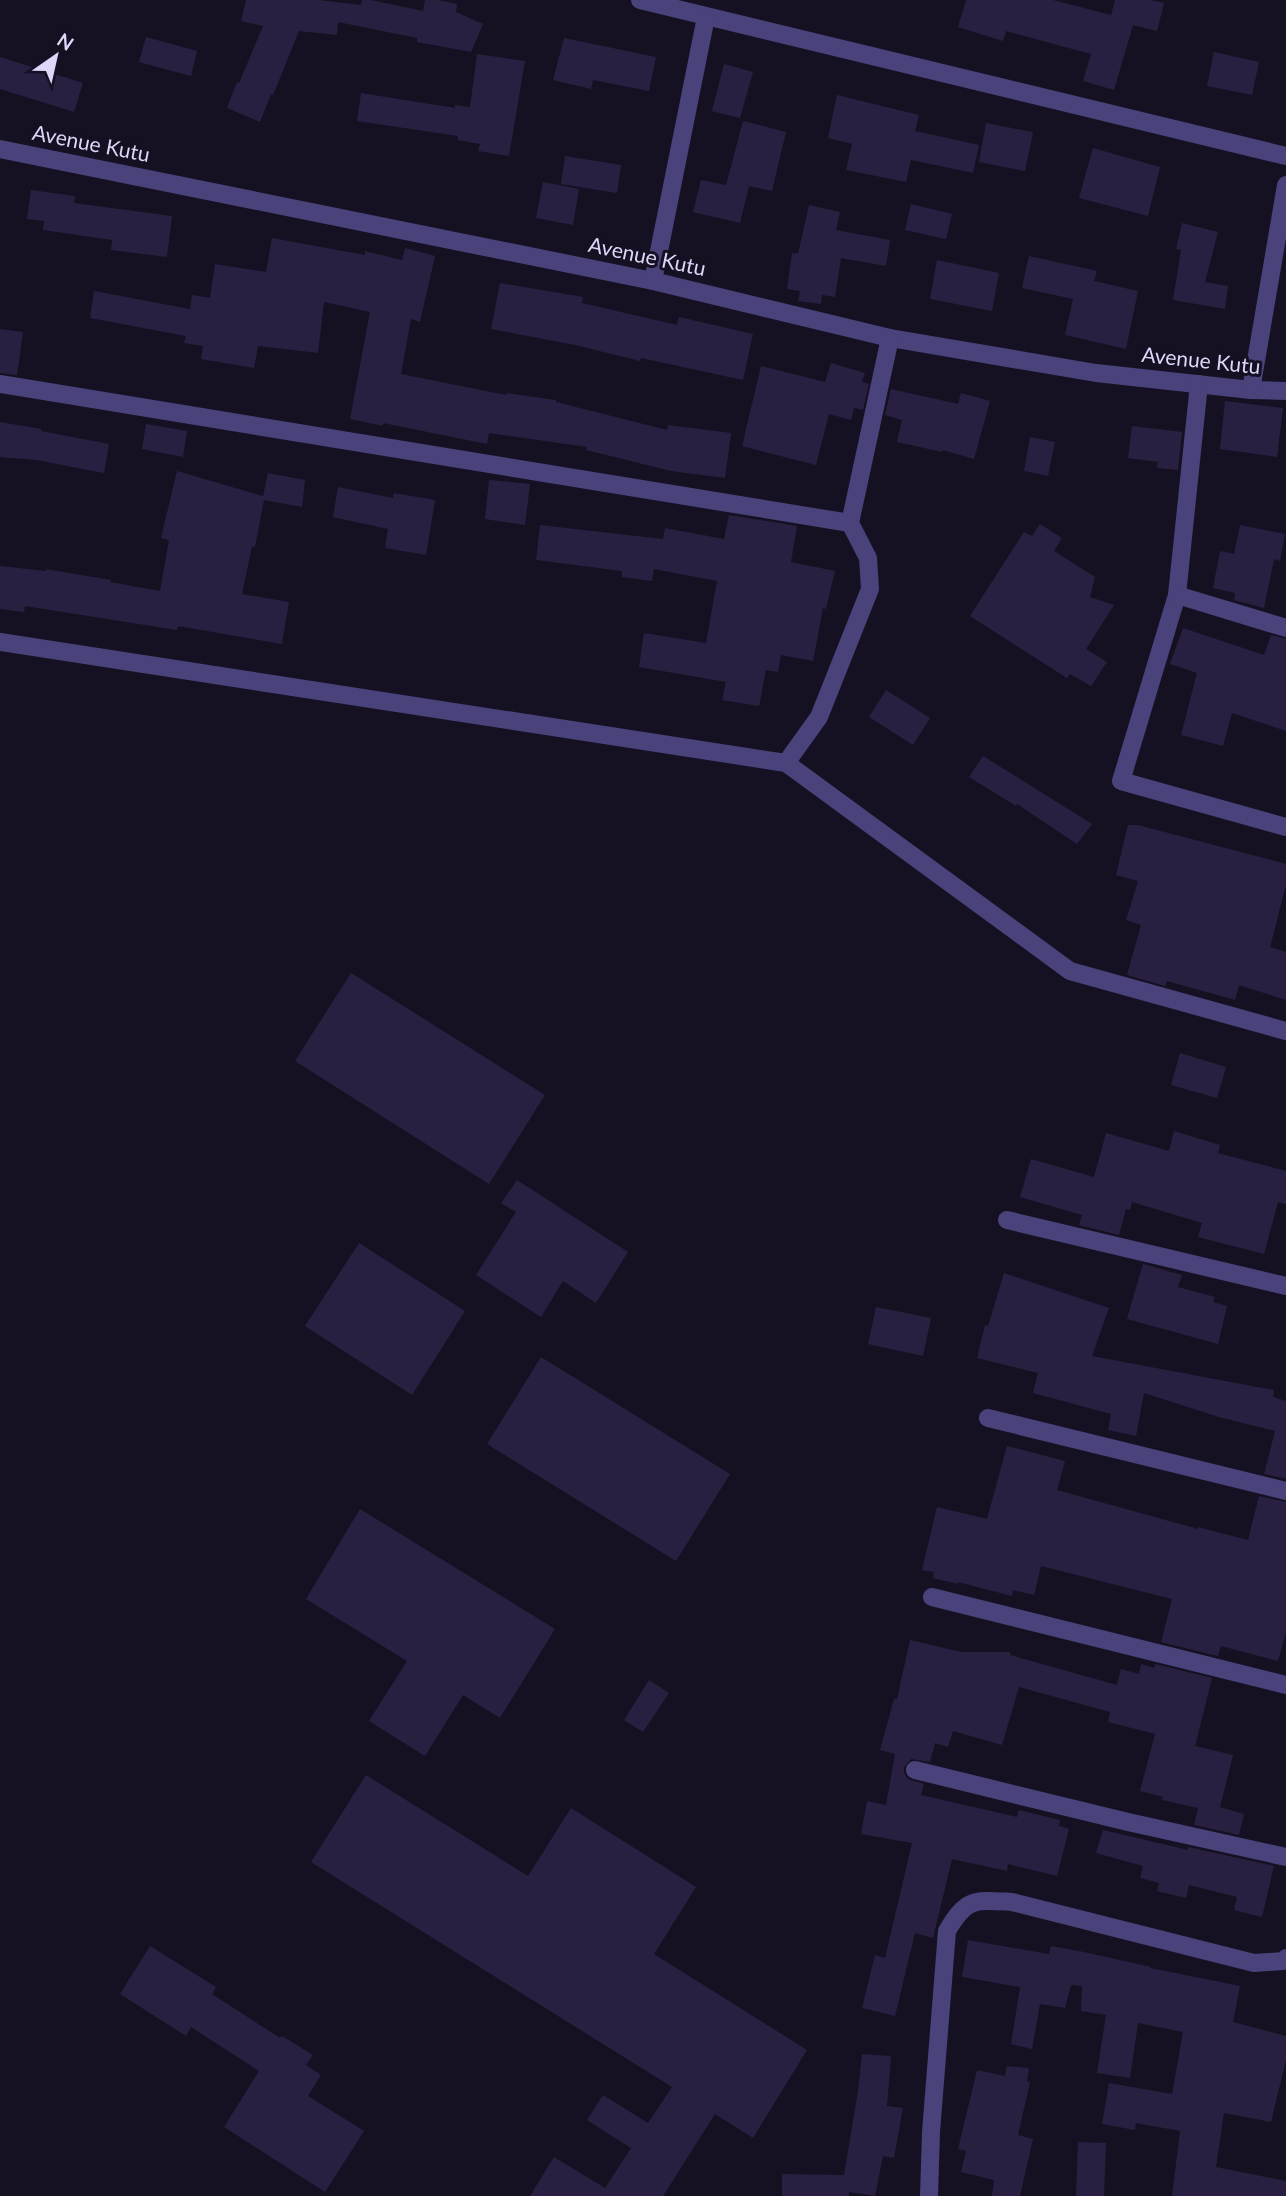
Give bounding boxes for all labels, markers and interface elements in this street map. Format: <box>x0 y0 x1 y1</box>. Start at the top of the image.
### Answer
north arrow <box>21 21 91 91</box>
text: N <box>53 28 78 55</box>
street label: Avenue Kutu <box>30 119 152 166</box>
street label: Avenue Kutu <box>586 231 708 280</box>
street label: Avenue Kutu <box>1141 341 1262 378</box>

